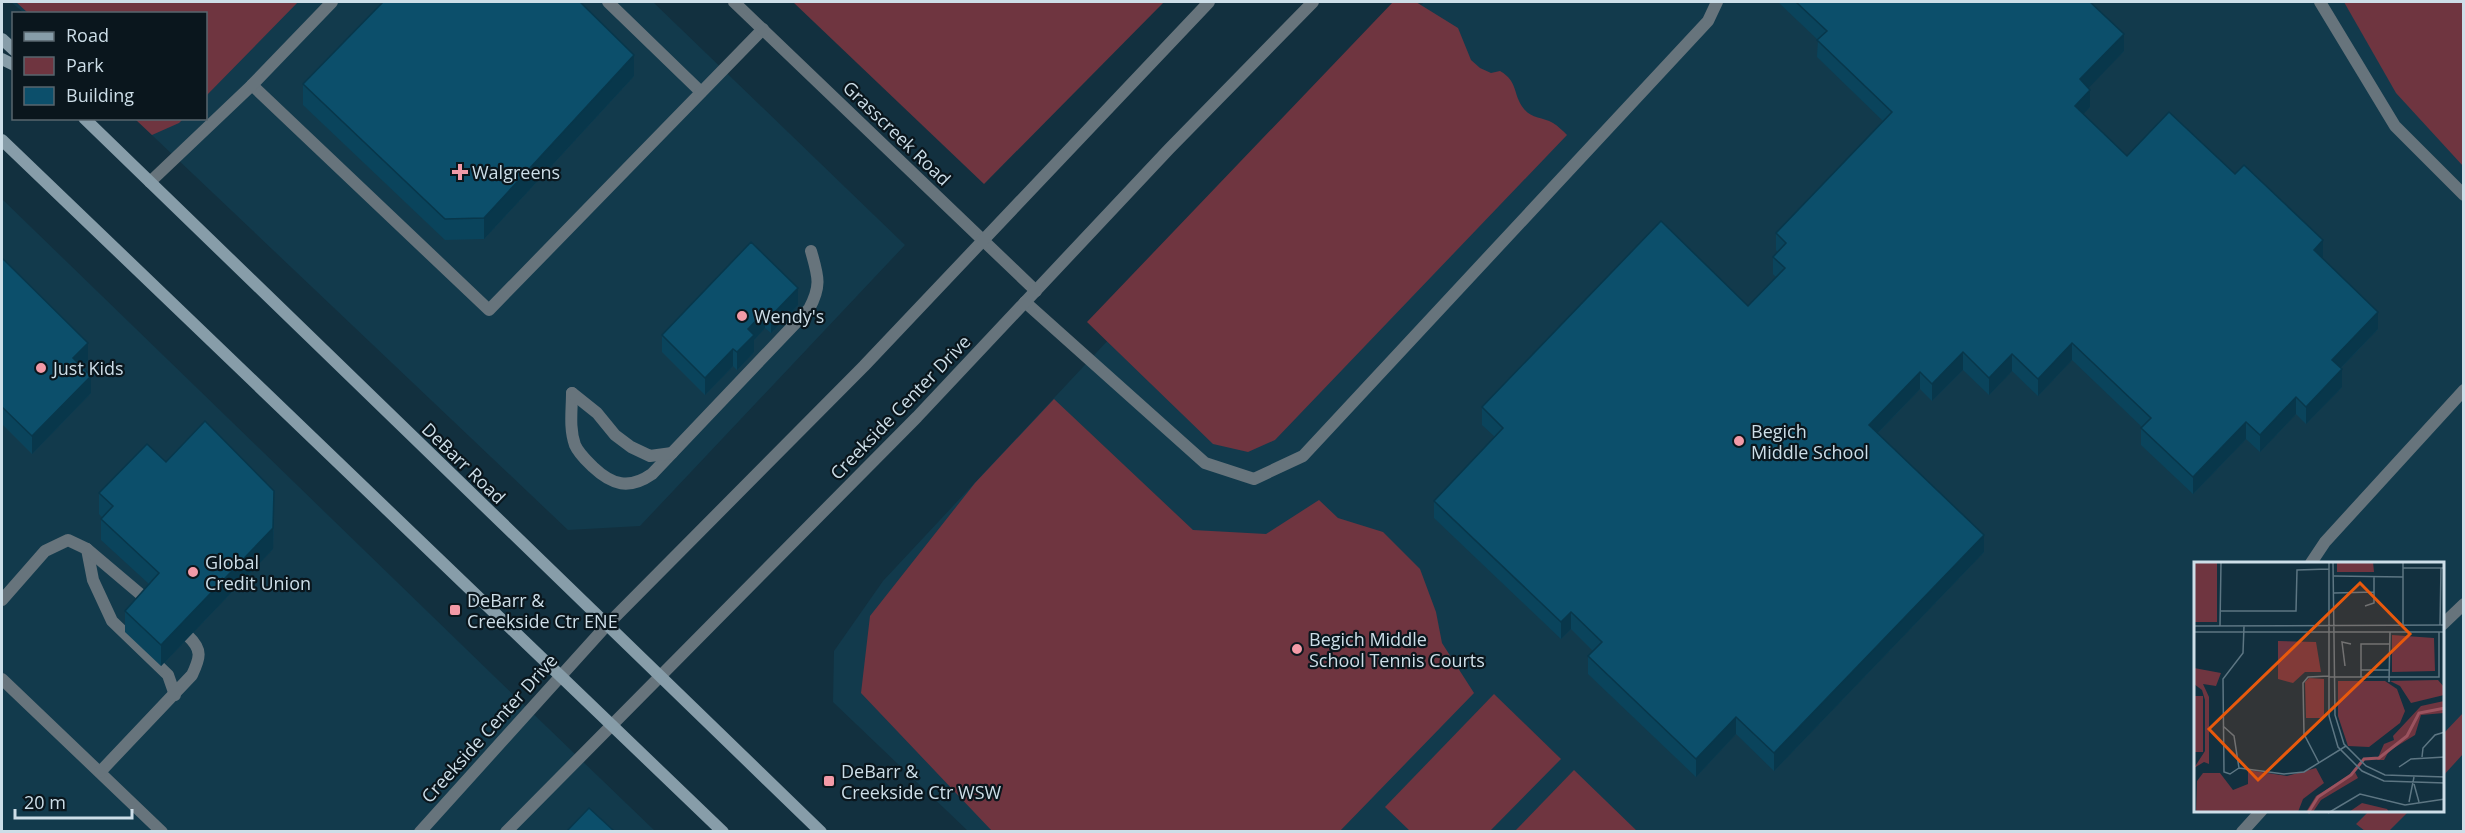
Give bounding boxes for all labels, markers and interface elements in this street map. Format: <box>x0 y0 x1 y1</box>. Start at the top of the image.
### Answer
legend <box>12 12 207 120</box>
text: Road <box>66 23 109 47</box>
text: Park <box>66 53 104 77</box>
street label: Grasscreek Road <box>838 75 956 191</box>
text: Building <box>66 83 134 107</box>
place label: Walgreens <box>472 160 560 184</box>
marker: Walgreens <box>453 165 467 179</box>
place label: Wendy's <box>754 304 824 328</box>
marker: Wendy's <box>735 309 749 323</box>
street label: Creekside Center Drive <box>825 329 975 485</box>
place label: Just Kids <box>51 356 124 380</box>
marker: Just Kids <box>34 361 48 375</box>
street label: DeBarr Road <box>417 417 511 509</box>
place label: Begich Middle School <box>1751 419 1869 464</box>
marker: Begich Middle School <box>1732 434 1746 448</box>
place label: Global Credit Union <box>205 550 311 595</box>
inset map <box>2194 562 2444 812</box>
marker: Global Credit Union <box>186 565 200 579</box>
place label: DeBarr & Creekside Ctr ENE <box>467 588 618 633</box>
marker: DeBarr & Creekside Ctr ENE <box>448 603 462 617</box>
place label: Begich Middle School Tennis Courts <box>1309 627 1485 672</box>
marker: Begich Middle School Tennis Courts <box>1290 642 1304 656</box>
street label: Creekside Center Drive <box>416 648 562 808</box>
place label: DeBarr & Creekside Ctr WSW <box>841 759 1002 804</box>
marker: DeBarr & Creekside Ctr WSW <box>822 774 836 788</box>
scale bar <box>15 782 132 820</box>
text: 20 m <box>24 790 66 814</box>

